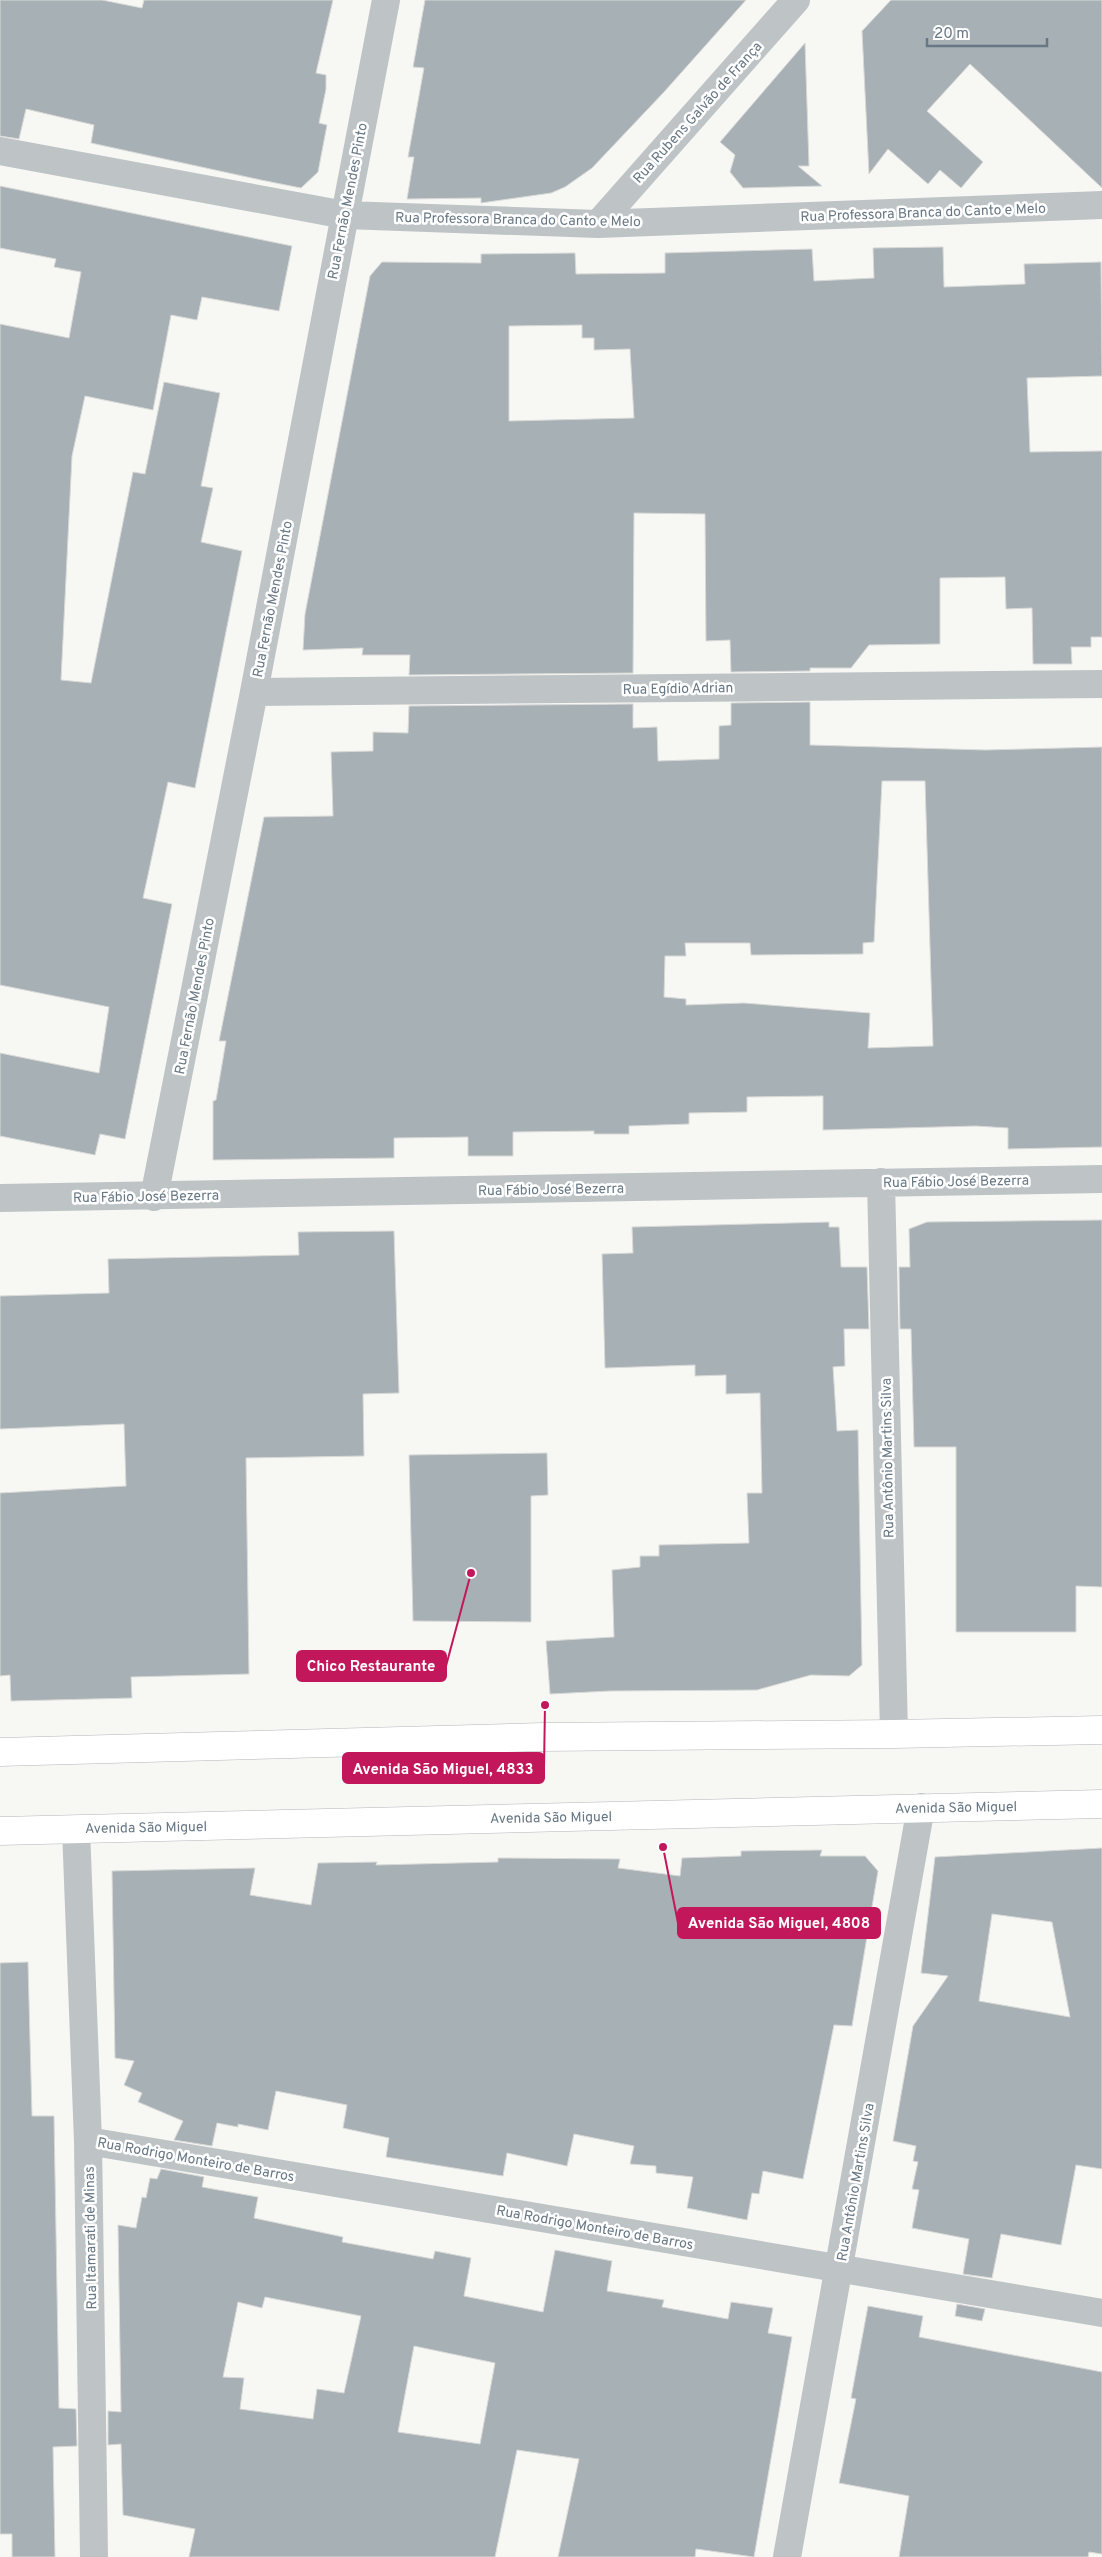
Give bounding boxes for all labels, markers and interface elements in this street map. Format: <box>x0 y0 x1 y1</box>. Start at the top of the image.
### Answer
scale bar <box>927 15 1047 47</box>
text: 20 m <box>934 25 969 44</box>
street label: Rua Rubens Galvão de França <box>630 39 766 187</box>
street label: Rua Fernão Mendes Pinto <box>325 121 372 281</box>
street label: Rua Professora Branca do Canto e Melo <box>800 201 1046 226</box>
street label: Rua Professora Branca do Canto e Melo <box>395 210 641 231</box>
street label: Rua Fernão Mendes Pinto <box>250 519 297 679</box>
street label: Rua Egídio Adrian <box>623 680 733 699</box>
street label: Rua Fernão Mendes Pinto <box>172 916 219 1076</box>
street label: Rua Fábio José Bezerra <box>883 1173 1029 1192</box>
street label: Rua Fábio José Bezerra <box>478 1181 624 1200</box>
street label: Rua Fábio José Bezerra <box>73 1188 219 1207</box>
street label: Rua Antônio Martins Silva <box>879 1378 898 1538</box>
callout: Chico Restaurante <box>297 1651 446 1681</box>
text: Chico Restaurante <box>307 1658 435 1677</box>
callout: Avenida São Miguel, 4833 <box>343 1753 544 1783</box>
text: Avenida São Miguel, 4833 <box>352 1761 534 1780</box>
street label: Avenida São Miguel <box>895 1799 1017 1818</box>
street label: Avenida São Miguel <box>490 1809 612 1828</box>
street label: Avenida São Miguel <box>85 1819 207 1838</box>
callout: Avenida São Miguel, 4808 <box>678 1908 880 1938</box>
text: Avenida São Miguel, 4808 <box>688 1915 870 1934</box>
street label: Rua Antônio Martins Silva <box>834 2102 879 2263</box>
street label: Rua Rodrigo Monteiro de Barros <box>96 2135 296 2186</box>
street label: Rua Itamarati de Minas <box>82 2166 101 2310</box>
street label: Rua Rodrigo Monteiro de Barros <box>495 2203 695 2254</box>

